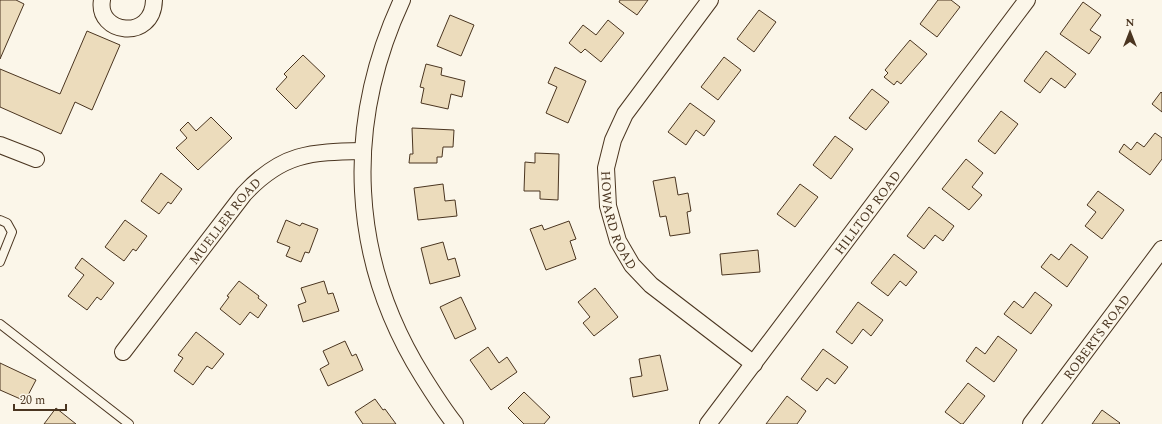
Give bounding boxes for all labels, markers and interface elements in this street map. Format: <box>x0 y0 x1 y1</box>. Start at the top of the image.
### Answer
north arrow <box>1110 12 1150 52</box>
text: N <box>1126 14 1135 31</box>
street label: HILLTOP ROAD <box>830 167 906 259</box>
street label: HOWARD ROAD <box>595 170 642 274</box>
street label: MUELLER ROAD <box>184 173 266 269</box>
street label: ROBERTS ROAD <box>1059 290 1136 384</box>
scale bar <box>14 386 66 412</box>
text: 20 m <box>20 391 45 410</box>

